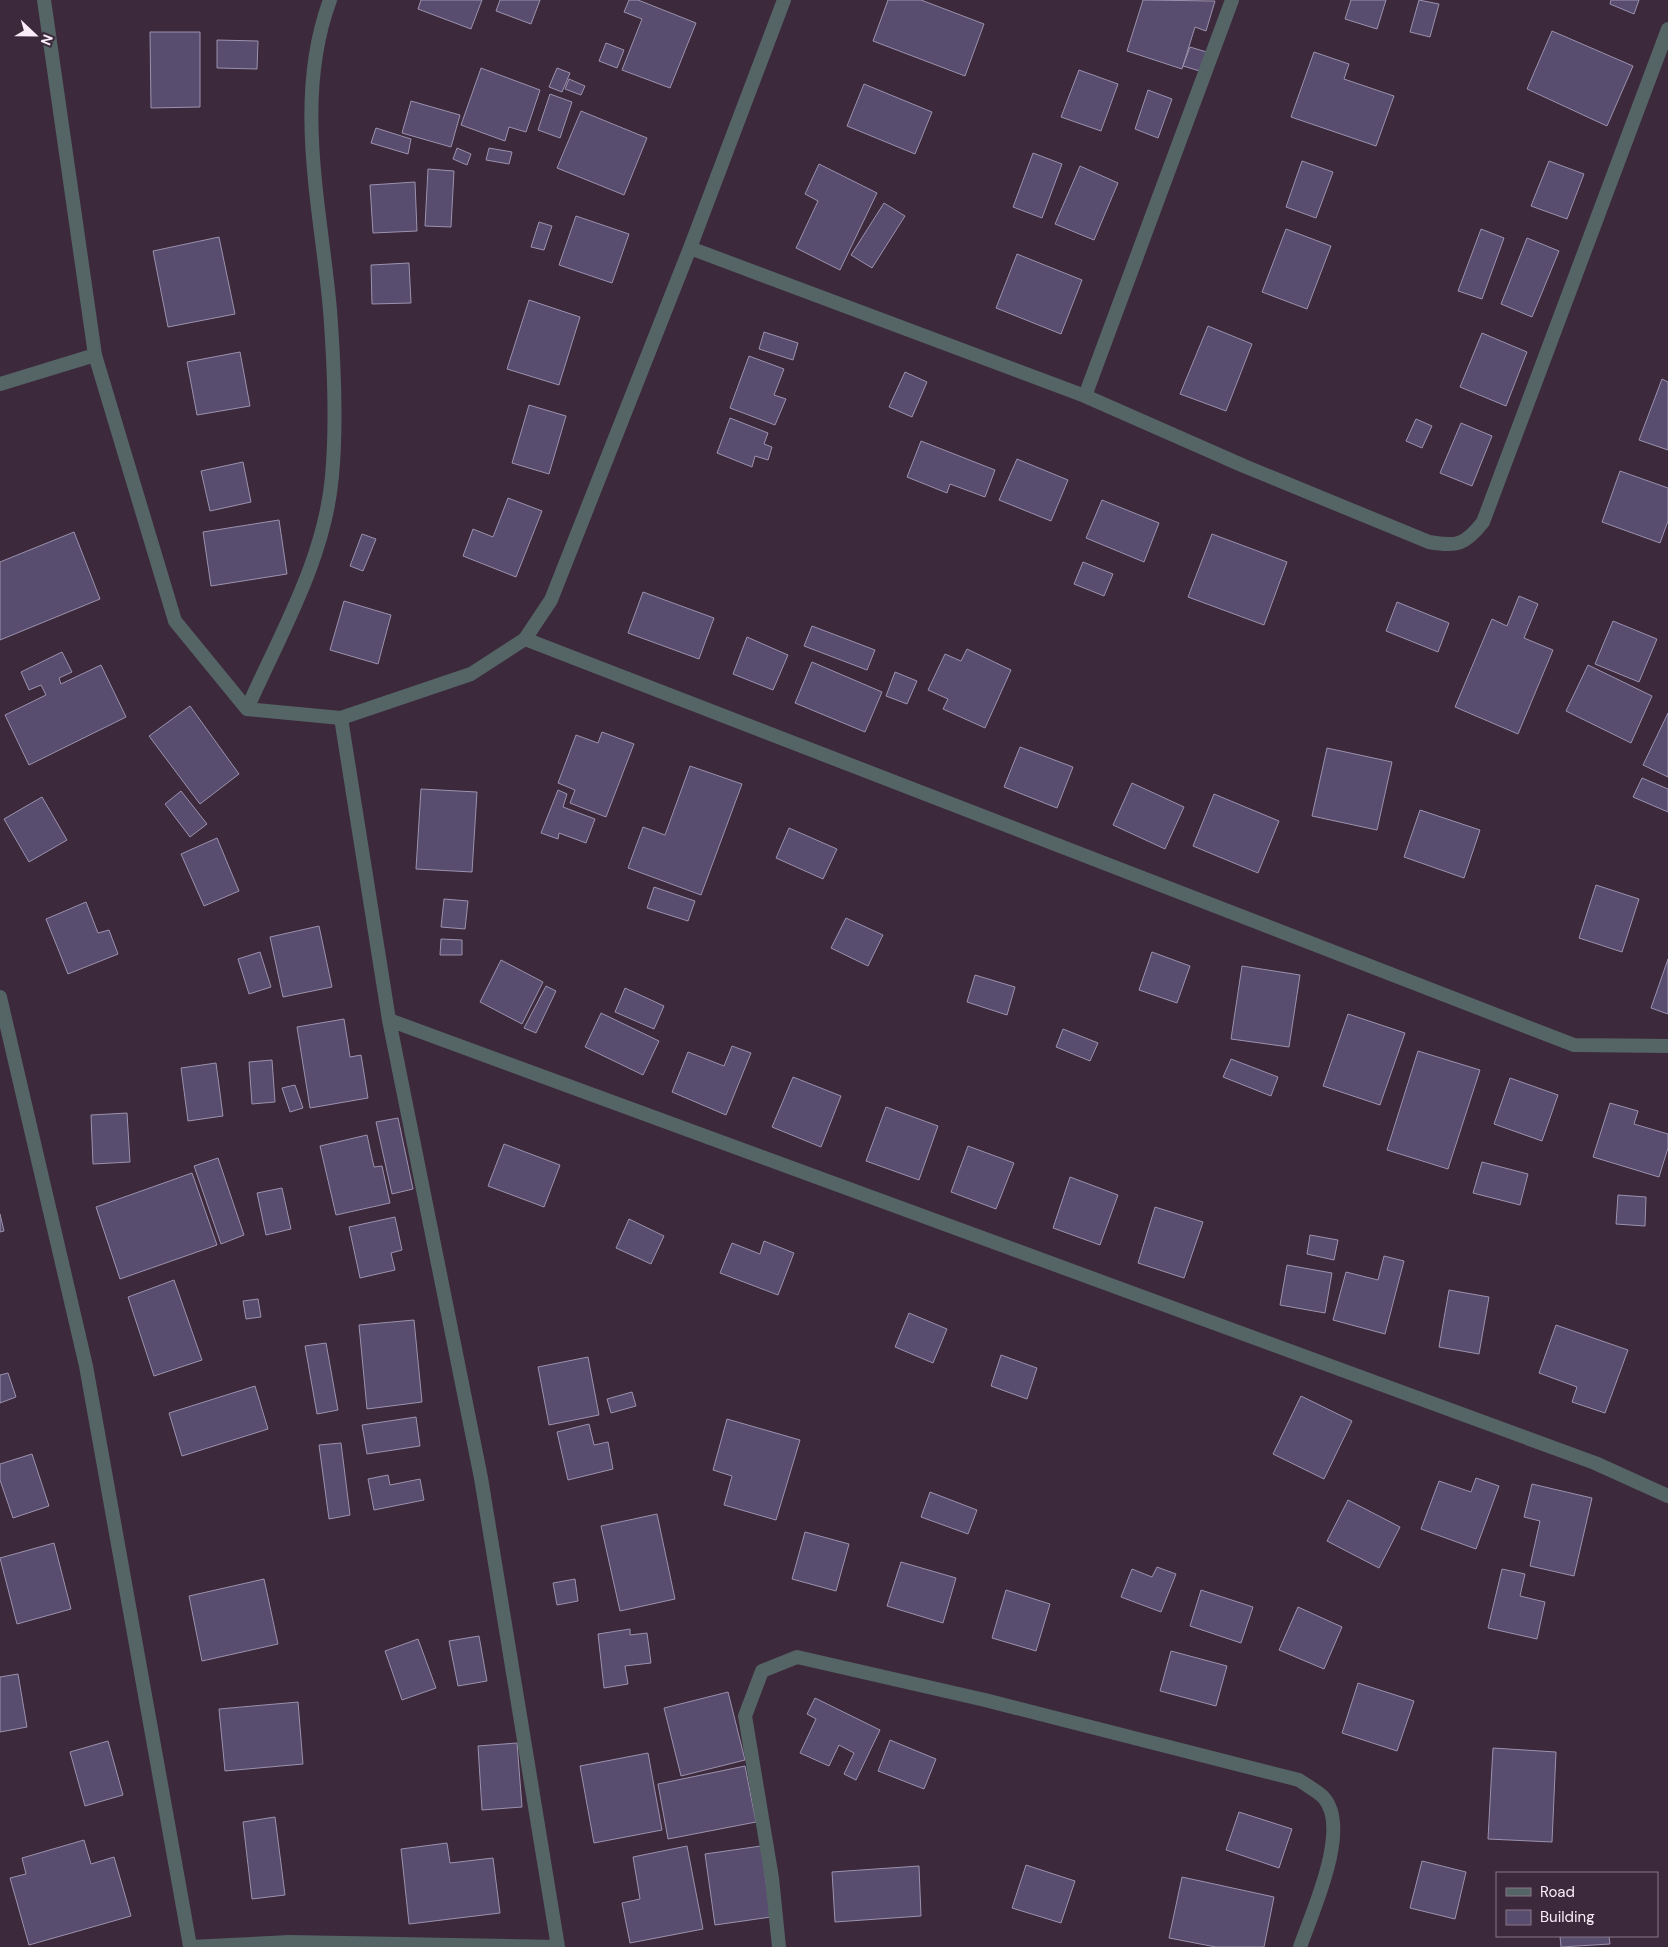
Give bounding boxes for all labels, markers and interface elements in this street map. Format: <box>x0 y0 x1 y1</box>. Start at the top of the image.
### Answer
north arrow <box>10 10 60 60</box>
text: N <box>37 32 57 48</box>
legend <box>1496 1872 1658 1937</box>
text: Road <box>1540 1882 1575 1902</box>
text: Building <box>1540 1907 1595 1927</box>

